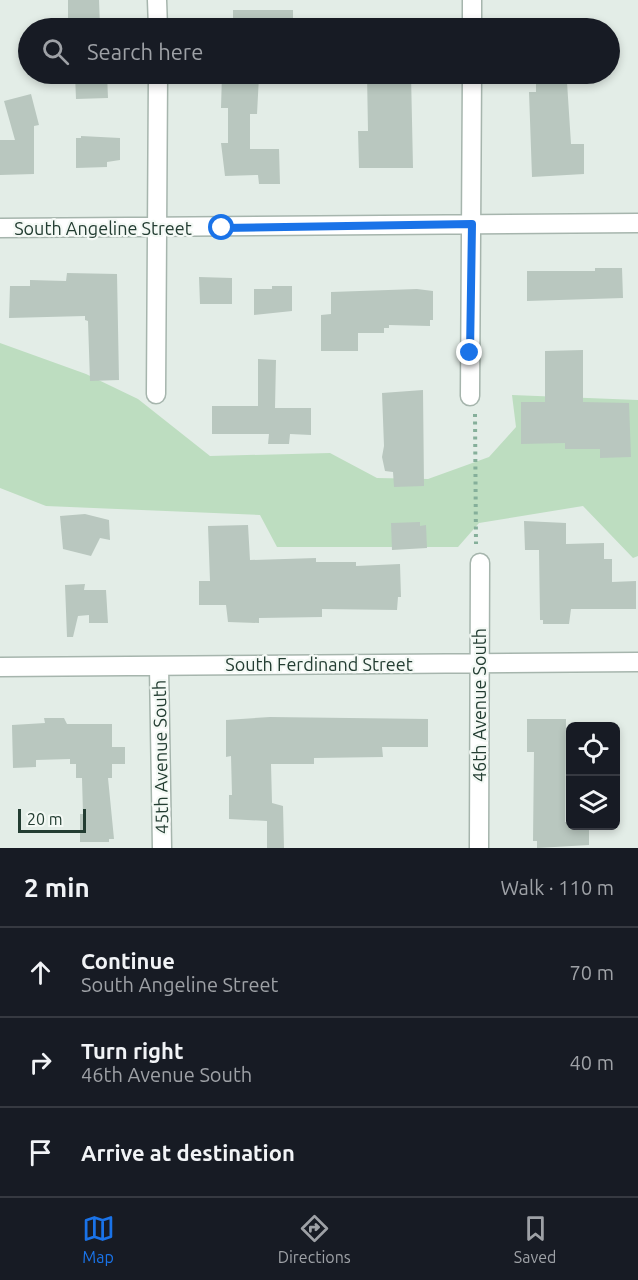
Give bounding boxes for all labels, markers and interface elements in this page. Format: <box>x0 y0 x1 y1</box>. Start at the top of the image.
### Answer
search box <box>18 18 620 84</box>
icon: search <box>39 35 72 68</box>
text: Search here <box>87 39 203 64</box>
route start <box>208 214 234 240</box>
street label: South Angeline Street <box>14 218 192 238</box>
route end <box>456 339 482 365</box>
street label: 46th Avenue South <box>469 628 489 782</box>
street label: South Ferdinand Street <box>225 654 413 674</box>
street label: 45th Avenue South <box>149 680 171 834</box>
map controls <box>566 722 620 830</box>
button: locate <box>566 722 620 776</box>
button: layers <box>566 776 620 830</box>
scale bar <box>18 806 86 834</box>
text: 20 m <box>27 810 63 828</box>
text: 2 min <box>24 873 90 902</box>
text: Walk · 110 m <box>501 876 614 899</box>
text: Continue <box>81 948 175 973</box>
icon: ahead <box>24 956 57 989</box>
text: 70 m <box>570 961 614 984</box>
text: South Angeline Street <box>81 973 278 996</box>
text: Turn right <box>81 1038 183 1063</box>
icon: right <box>24 1046 57 1079</box>
text: 40 m <box>570 1051 614 1074</box>
text: 46th Avenue South <box>81 1063 252 1086</box>
icon: arrive <box>24 1136 57 1169</box>
text: Arrive at destination <box>81 1140 295 1165</box>
tab: Map <box>82 1212 115 1266</box>
tab: Directions <box>278 1212 351 1266</box>
tab: Saved <box>514 1212 556 1266</box>

